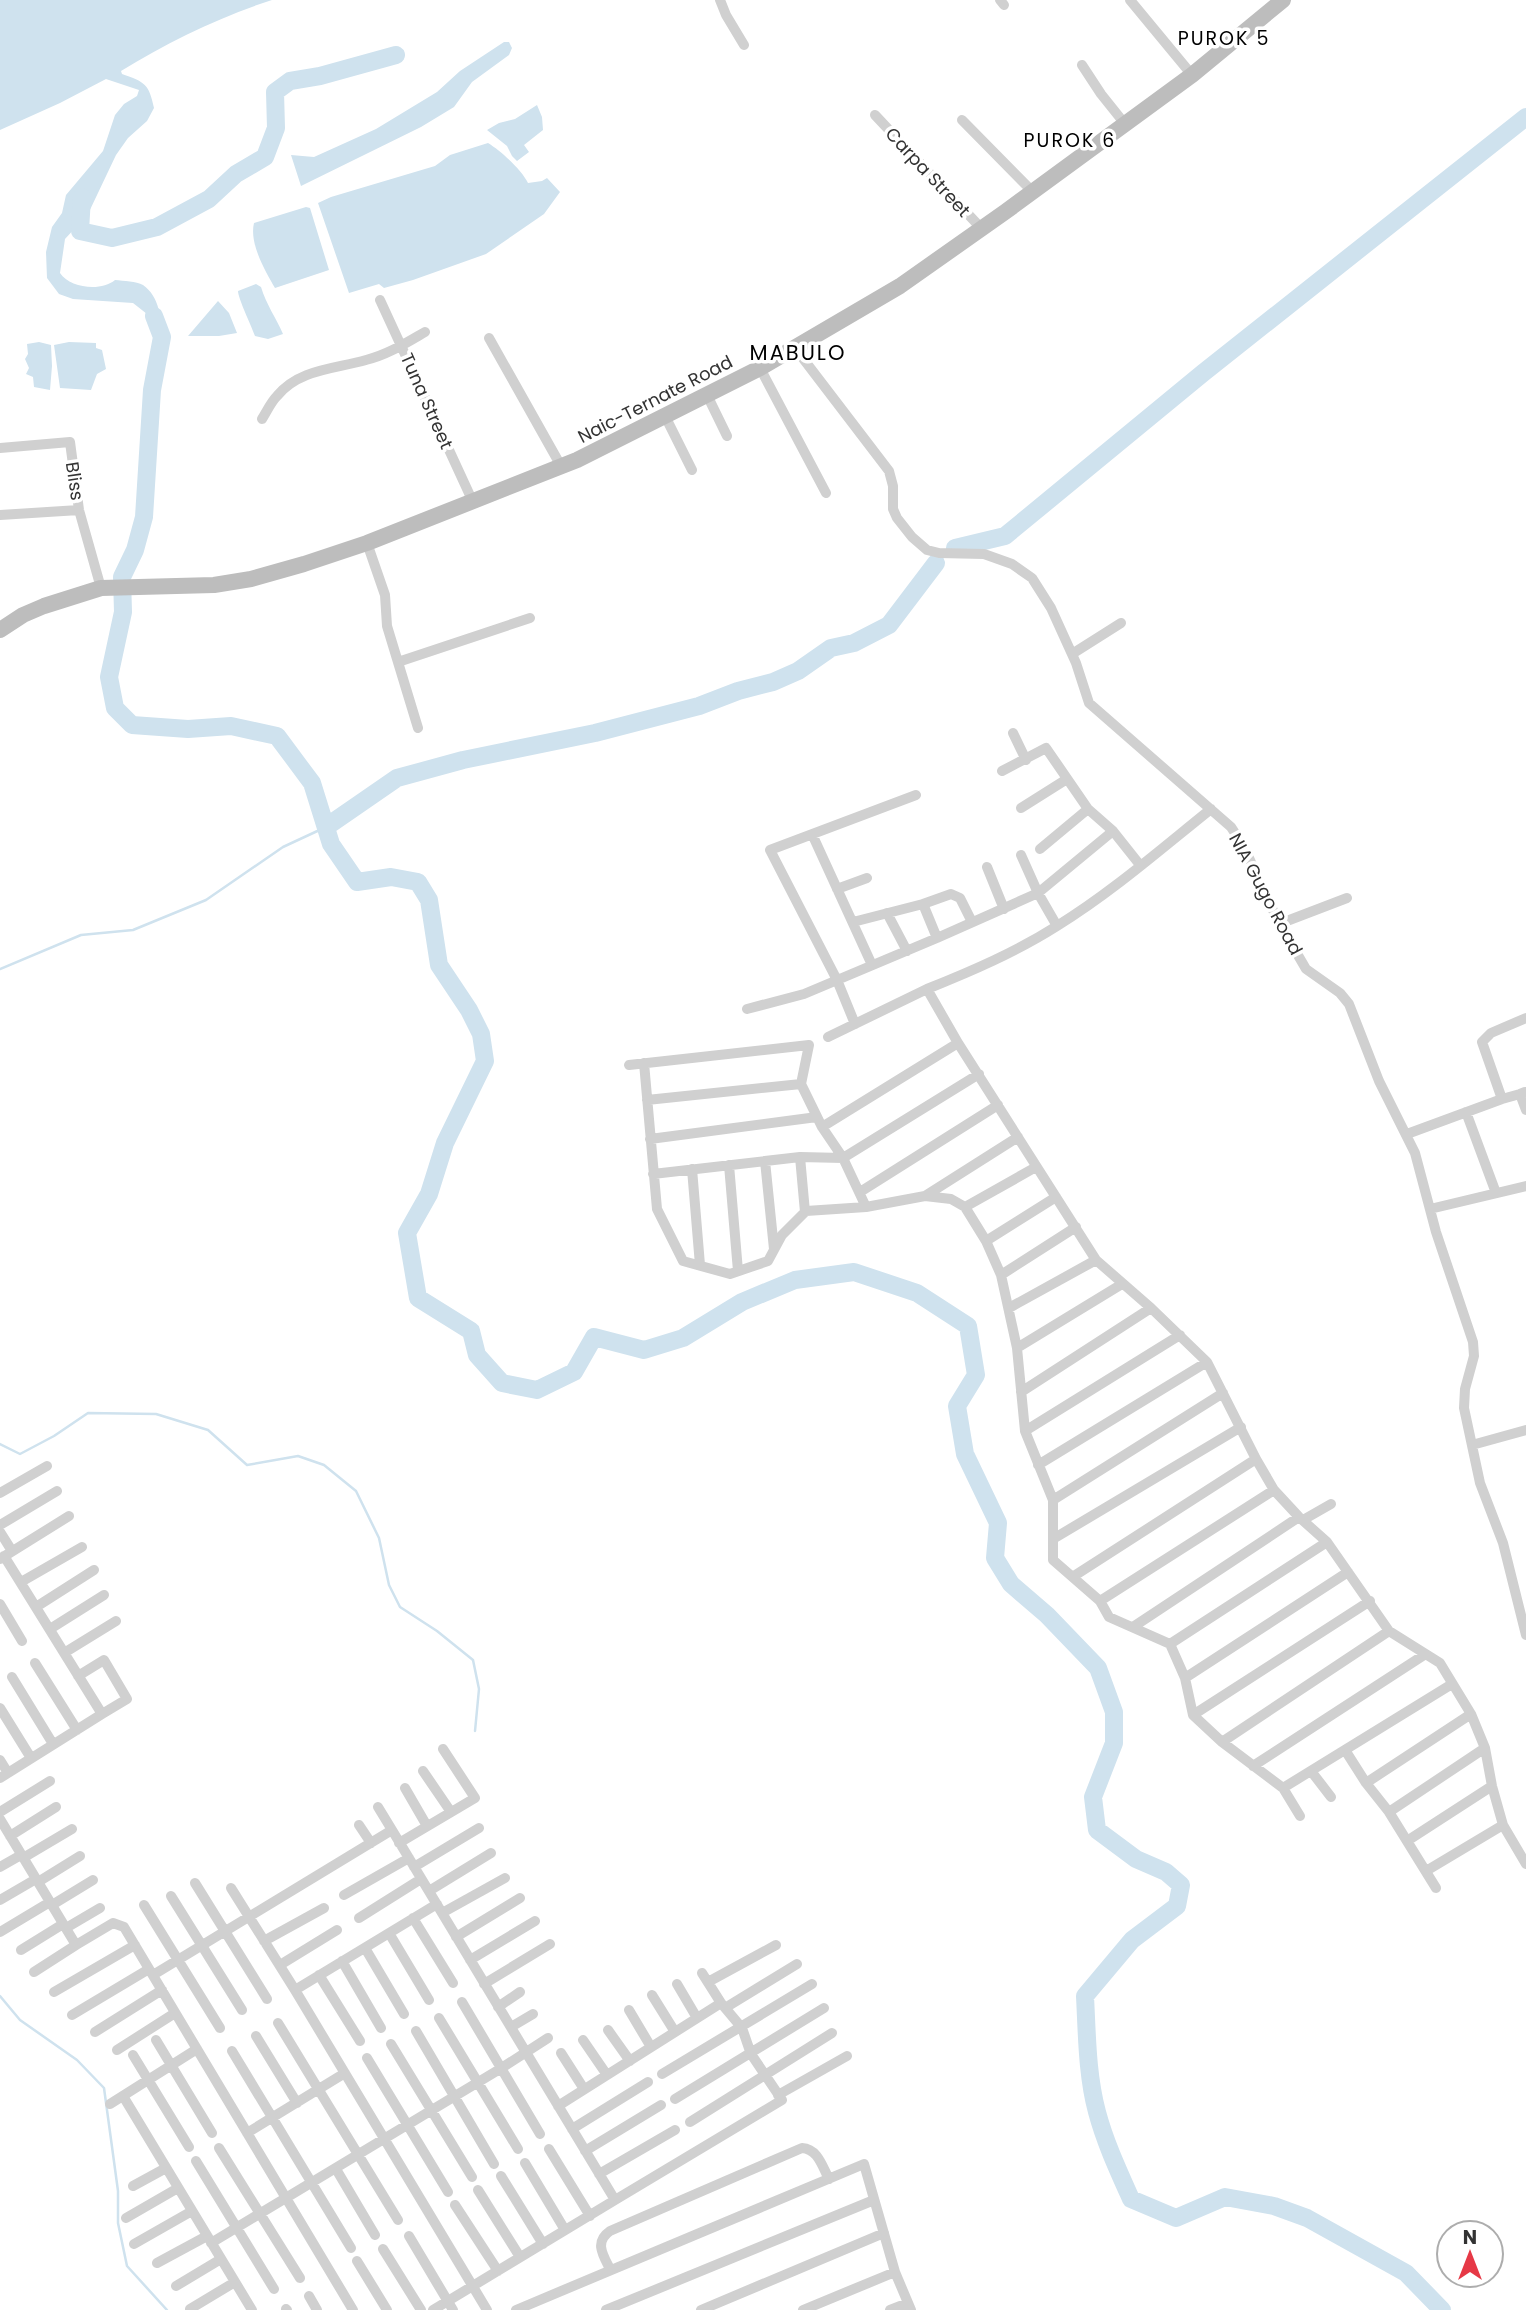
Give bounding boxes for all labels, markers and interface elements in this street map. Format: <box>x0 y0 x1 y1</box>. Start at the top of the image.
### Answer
district label: PUROK 5 <box>1178 25 1270 52</box>
street label: Carpa Street <box>880 122 976 222</box>
district label: PUROK 6 <box>1024 127 1116 154</box>
district label: MABULO <box>750 338 846 367</box>
street label: Tuna Street <box>395 349 459 453</box>
street label: Naic-Ternate Road <box>573 349 737 449</box>
street label: Bliss <box>60 460 90 502</box>
street label: NIA Gugo Road <box>1223 829 1309 959</box>
north arrow <box>1435 2219 1505 2289</box>
text: N <box>1463 2224 1477 2251</box>

